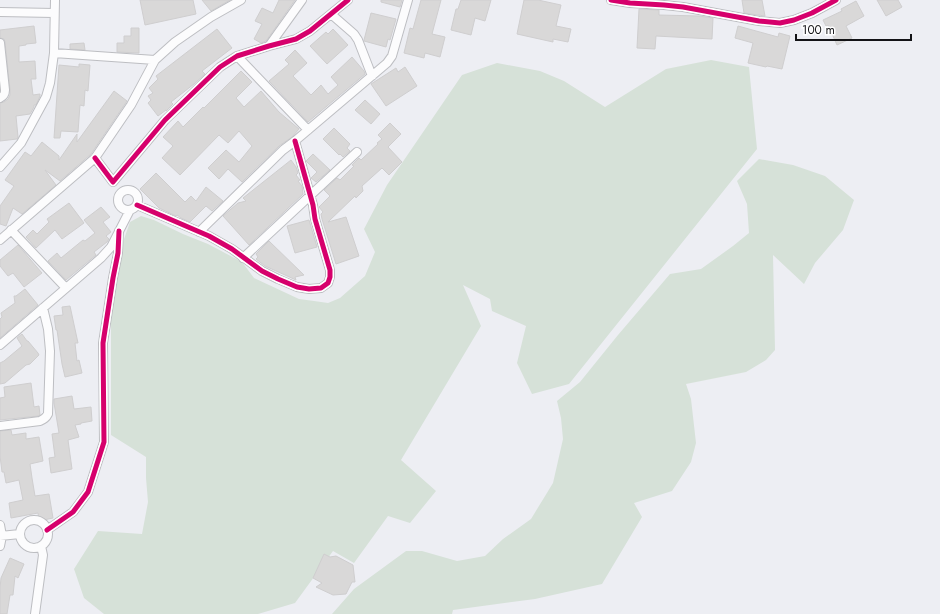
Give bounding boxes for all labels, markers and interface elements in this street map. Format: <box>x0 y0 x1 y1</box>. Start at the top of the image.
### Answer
scale bar <box>796 16 911 42</box>
text: 100 m <box>802 21 835 39</box>

